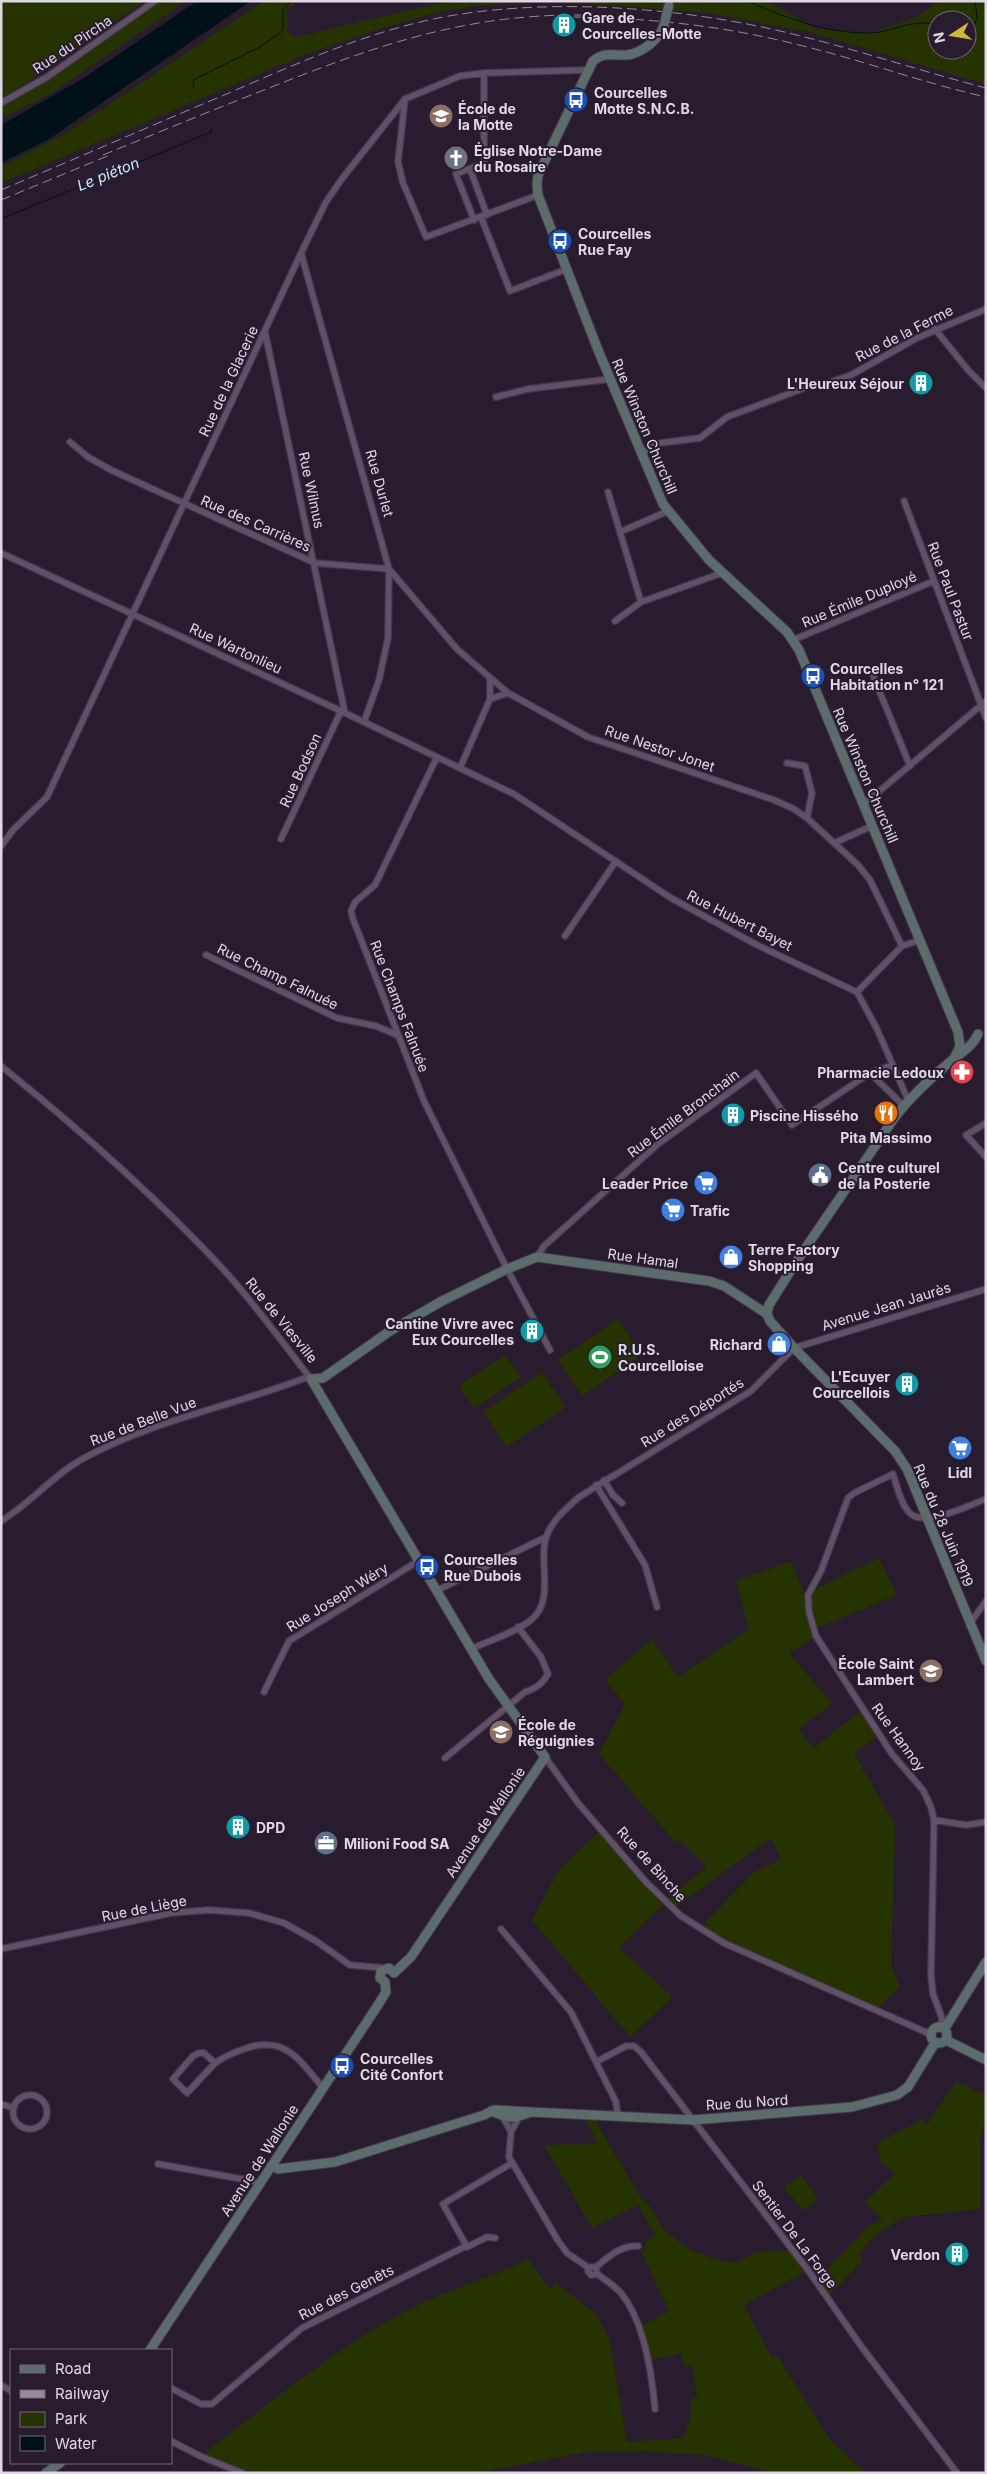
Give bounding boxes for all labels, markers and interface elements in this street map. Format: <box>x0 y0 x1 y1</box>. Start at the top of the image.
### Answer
place label: Gare de Courcelles-Motte <box>582 9 702 42</box>
north arrow <box>927 10 977 60</box>
street label: Rue du Pircha <box>29 11 115 77</box>
building icon: Gare de Courcelles-Motte <box>551 12 577 38</box>
text: N <box>929 31 948 45</box>
place label: Courcelles Motte S.N.C.B. <box>594 84 694 117</box>
bus stop icon: Courcelles Motte S.N.C.B. <box>563 87 589 113</box>
place label: École de la Motte <box>458 99 516 133</box>
school or university icon: École de la Motte <box>428 103 454 129</box>
place label: Église Notre-Dame du Rosaire <box>474 141 602 175</box>
church icon: Église Notre-Dame du Rosaire <box>443 145 469 171</box>
water label: Le piéton <box>74 153 142 195</box>
place label: Courcelles Rue Fay <box>578 225 652 258</box>
bus stop icon: Courcelles Rue Fay <box>547 228 573 254</box>
street label: Rue de la Ferme <box>852 301 956 365</box>
street label: Rue de la Glacerie <box>195 323 261 439</box>
street label: Rue Winston Churchill <box>609 356 681 496</box>
building icon: L'Heureux Séjour <box>908 370 934 396</box>
place label: L'Heureux Séjour <box>787 375 904 392</box>
street label: Rue Durlet <box>362 447 398 519</box>
street label: Rue Wilmus <box>296 450 328 530</box>
street label: Rue des Carrières <box>198 491 314 555</box>
street label: Rue Paul Pastur <box>924 539 978 643</box>
street label: Rue Émile Duployé <box>799 567 919 631</box>
street label: Rue Wartonlieu <box>187 619 285 677</box>
place label: Courcelles Habitation n° 121 <box>830 660 943 693</box>
bus stop icon: Courcelles Habitation n° 121 <box>800 663 826 689</box>
street label: Rue Winston Churchill <box>830 705 902 845</box>
street label: Rue Nestor Jonet <box>603 721 717 775</box>
street label: Rue Bodson <box>275 730 325 810</box>
street label: Rue Hubert Bayet <box>684 886 796 954</box>
street label: Rue Champs Falnuée <box>367 938 433 1074</box>
street label: Rue Champ Falnuée <box>215 939 341 1013</box>
pharmacy icon: Pharmacie Ledoux <box>949 1059 975 1085</box>
place label: Pharmacie Ledoux <box>817 1064 944 1081</box>
street label: Rue Émile Bronchain <box>624 1065 742 1161</box>
restaurant icon: Pita Massimo <box>873 1100 899 1126</box>
building icon: Piscine Hissého <box>720 1102 746 1128</box>
place label: Piscine Hissého <box>750 1107 859 1124</box>
place label: Pita Massimo <box>840 1129 932 1146</box>
place label: Centre culturel de la Posterie <box>838 1159 940 1192</box>
public building icon: Centre culturel de la Posterie <box>807 1162 833 1188</box>
supermarket icon: Leader Price <box>693 1170 719 1196</box>
place label: Leader Price <box>602 1175 688 1192</box>
supermarket icon: Trafic <box>660 1197 686 1223</box>
place label: Trafic <box>690 1202 730 1219</box>
place label: Terre Factory Shopping <box>748 1241 840 1274</box>
shop icon: Terre Factory Shopping <box>718 1244 744 1270</box>
street label: Rue Hamal <box>607 1245 679 1271</box>
street label: Rue de Viesville <box>242 1274 322 1366</box>
street label: Avenue Jean Jaurès <box>819 1278 953 1334</box>
place label: Cantine Vivre avec Eux Courcelles <box>385 1315 514 1348</box>
building icon: Cantine Vivre avec Eux Courcelles <box>519 1318 545 1344</box>
shop icon: Richard <box>766 1331 792 1357</box>
place label: Richard <box>710 1336 762 1353</box>
place label: R.U.S. Courcelloise <box>618 1341 704 1374</box>
sports icon: R.U.S. Courcelloise <box>587 1344 613 1370</box>
place label: L'Ecuyer Courcellois <box>813 1368 890 1401</box>
building icon: L'Ecuyer Courcellois <box>894 1371 920 1397</box>
street label: Rue des Déportés <box>637 1373 747 1451</box>
street label: Rue de Belle Vue <box>87 1393 199 1449</box>
supermarket icon: Lidl <box>947 1435 973 1461</box>
street label: Rue du 28 Juin 1919 <box>910 1461 978 1589</box>
place label: Lidl <box>948 1464 972 1481</box>
place label: Courcelles Rue Dubois <box>444 1551 522 1584</box>
bus stop icon: Courcelles Rue Dubois <box>414 1554 440 1580</box>
street label: Rue Joseph Wéry <box>283 1559 391 1635</box>
place label: École Saint Lambert <box>838 1654 914 1688</box>
school or university icon: École Saint Lambert <box>918 1658 944 1684</box>
street label: Rue Hannoy <box>869 1700 930 1775</box>
place label: École de Réguignies <box>518 1715 594 1749</box>
school or university icon: École de Réguignies <box>488 1719 514 1745</box>
street label: Avenue de Wallonie <box>442 1763 528 1881</box>
building icon: DPD <box>225 1814 251 1840</box>
place label: DPD <box>256 1819 285 1836</box>
street label: Rue de Binche <box>614 1823 690 1905</box>
office icon: Milioni Food SA <box>313 1830 339 1856</box>
place label: Milioni Food SA <box>344 1835 450 1852</box>
street label: Rue de Liège <box>100 1891 188 1925</box>
place label: Courcelles Cité Confort <box>360 2050 443 2083</box>
bus stop icon: Courcelles Cité Confort <box>329 2053 355 2079</box>
street label: Rue du Nord <box>705 2091 789 2113</box>
street label: Avenue de Wallonie <box>217 2101 301 2219</box>
street label: Sentier De La Forge <box>749 2177 841 2291</box>
building icon: Verdon <box>944 2241 970 2267</box>
place label: Verdon <box>891 2246 940 2263</box>
street label: Rue des Genêts <box>296 2261 396 2323</box>
legend <box>10 2349 172 2464</box>
text: Road <box>55 2359 91 2378</box>
text: Railway <box>55 2384 110 2403</box>
text: Park <box>55 2409 88 2428</box>
text: Water <box>55 2434 97 2453</box>

